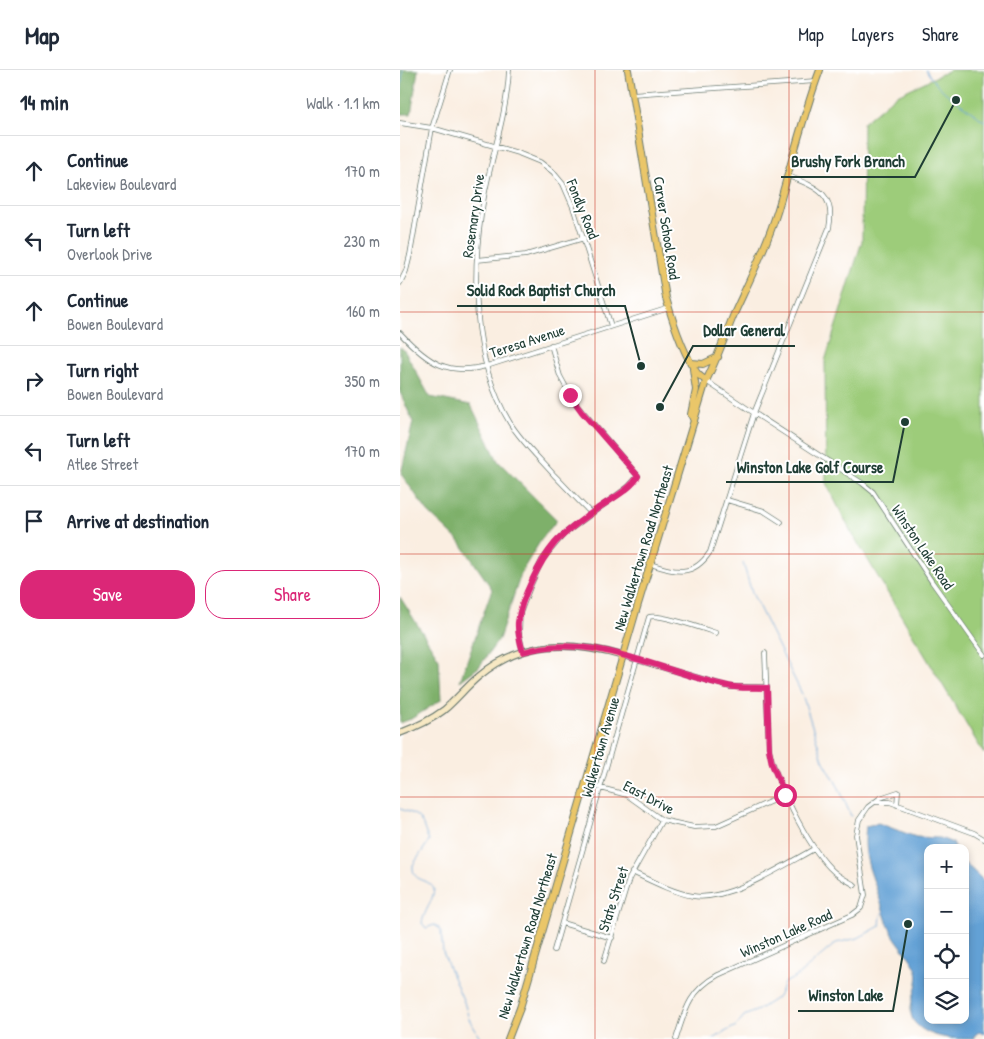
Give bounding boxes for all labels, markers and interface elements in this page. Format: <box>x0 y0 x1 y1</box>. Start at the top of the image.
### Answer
text: Map <box>25 19 59 51</box>
text: Map <box>798 22 824 47</box>
text: Layers <box>852 22 894 47</box>
text: Share <box>922 22 959 47</box>
text: 14 min <box>20 88 69 117</box>
text: Walk · 1.1 km <box>306 92 380 114</box>
callout: Brushy Fork Branch <box>781 146 915 177</box>
text: Continue <box>67 147 128 173</box>
text: Brushy Fork Branch <box>791 150 905 173</box>
icon: ahead <box>20 157 48 185</box>
text: 170 m <box>345 160 380 182</box>
text: Lakeview Boulevard <box>67 173 176 195</box>
street label: Rosemary Drive <box>457 173 489 259</box>
street label: Fondly Road <box>561 175 605 242</box>
street label: Carver School Road <box>648 175 686 281</box>
text: Turn left <box>67 217 130 243</box>
icon: left <box>20 227 48 255</box>
text: 230 m <box>344 230 380 252</box>
text: Overlook Drive <box>67 243 152 265</box>
callout: Solid Rock Baptist Church <box>457 275 625 306</box>
text: Solid Rock Baptist Church <box>467 279 615 302</box>
text: Continue <box>67 287 128 313</box>
icon: ahead <box>20 297 48 325</box>
text: 160 m <box>346 300 380 322</box>
text: Bowen Boulevard <box>67 313 163 335</box>
callout: Dollar General <box>693 315 795 346</box>
street label: Teresa Avenue <box>487 319 567 363</box>
text: Dollar General <box>703 319 785 341</box>
text: Turn right <box>67 357 138 383</box>
icon: right <box>20 367 48 395</box>
text: 350 m <box>344 370 380 392</box>
text: Bowen Boulevard <box>67 383 163 405</box>
route end <box>559 384 582 407</box>
text: Turn left <box>67 427 130 453</box>
icon: left <box>20 437 48 465</box>
text: 170 m <box>345 440 380 462</box>
callout: Winston Lake Golf Course <box>726 451 893 482</box>
text: Atlee Street <box>67 453 138 475</box>
text: Winston Lake Golf Course <box>737 456 884 478</box>
street label: New Walkertown Road Northeast <box>608 462 678 633</box>
street label: Winston Lake Road <box>887 500 959 594</box>
icon: arrive <box>20 507 48 535</box>
text: Arrive at destination <box>67 508 209 534</box>
button: Save <box>20 570 195 619</box>
button: Share <box>205 570 380 619</box>
street label: Walkertown Avenue <box>576 694 624 800</box>
street label: East Drive <box>620 775 678 819</box>
route start <box>774 784 797 807</box>
map controls <box>924 844 969 1024</box>
button: + <box>924 844 969 889</box>
street label: New Walkertown Road Northeast <box>492 850 562 1021</box>
street label: State Street <box>593 863 634 934</box>
button: − <box>924 889 969 934</box>
street label: Winston Lake Road <box>737 903 835 963</box>
button: locate <box>924 934 969 979</box>
button: layers <box>924 979 969 1024</box>
callout: Winston Lake <box>798 980 893 1011</box>
text: Winston Lake <box>809 984 884 1006</box>

